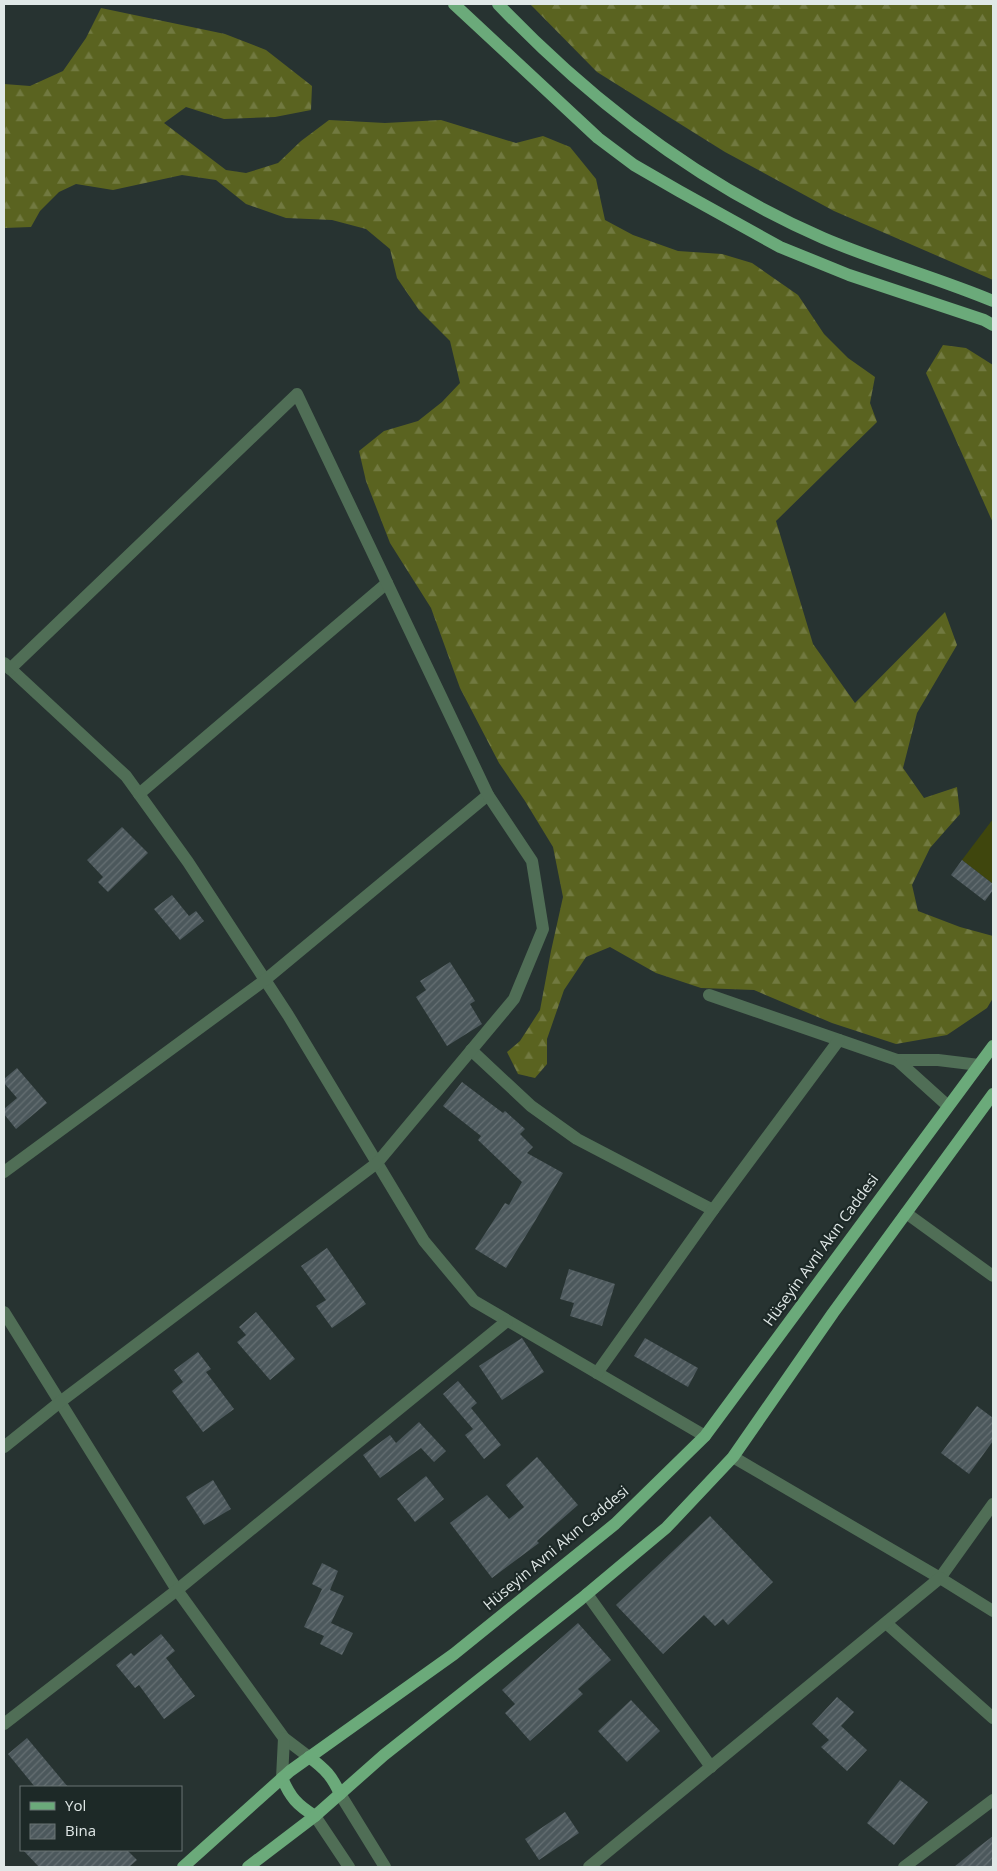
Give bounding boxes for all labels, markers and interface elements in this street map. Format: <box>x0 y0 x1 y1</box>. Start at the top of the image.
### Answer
street label: Hüseyin Avni Akın Caddesi <box>758 1169 882 1330</box>
street label: Hüseyin Avni Akın Caddesi <box>479 1480 632 1614</box>
legend <box>20 1786 182 1851</box>
text: Yol <box>65 1795 86 1815</box>
text: Bina <box>65 1820 96 1840</box>

